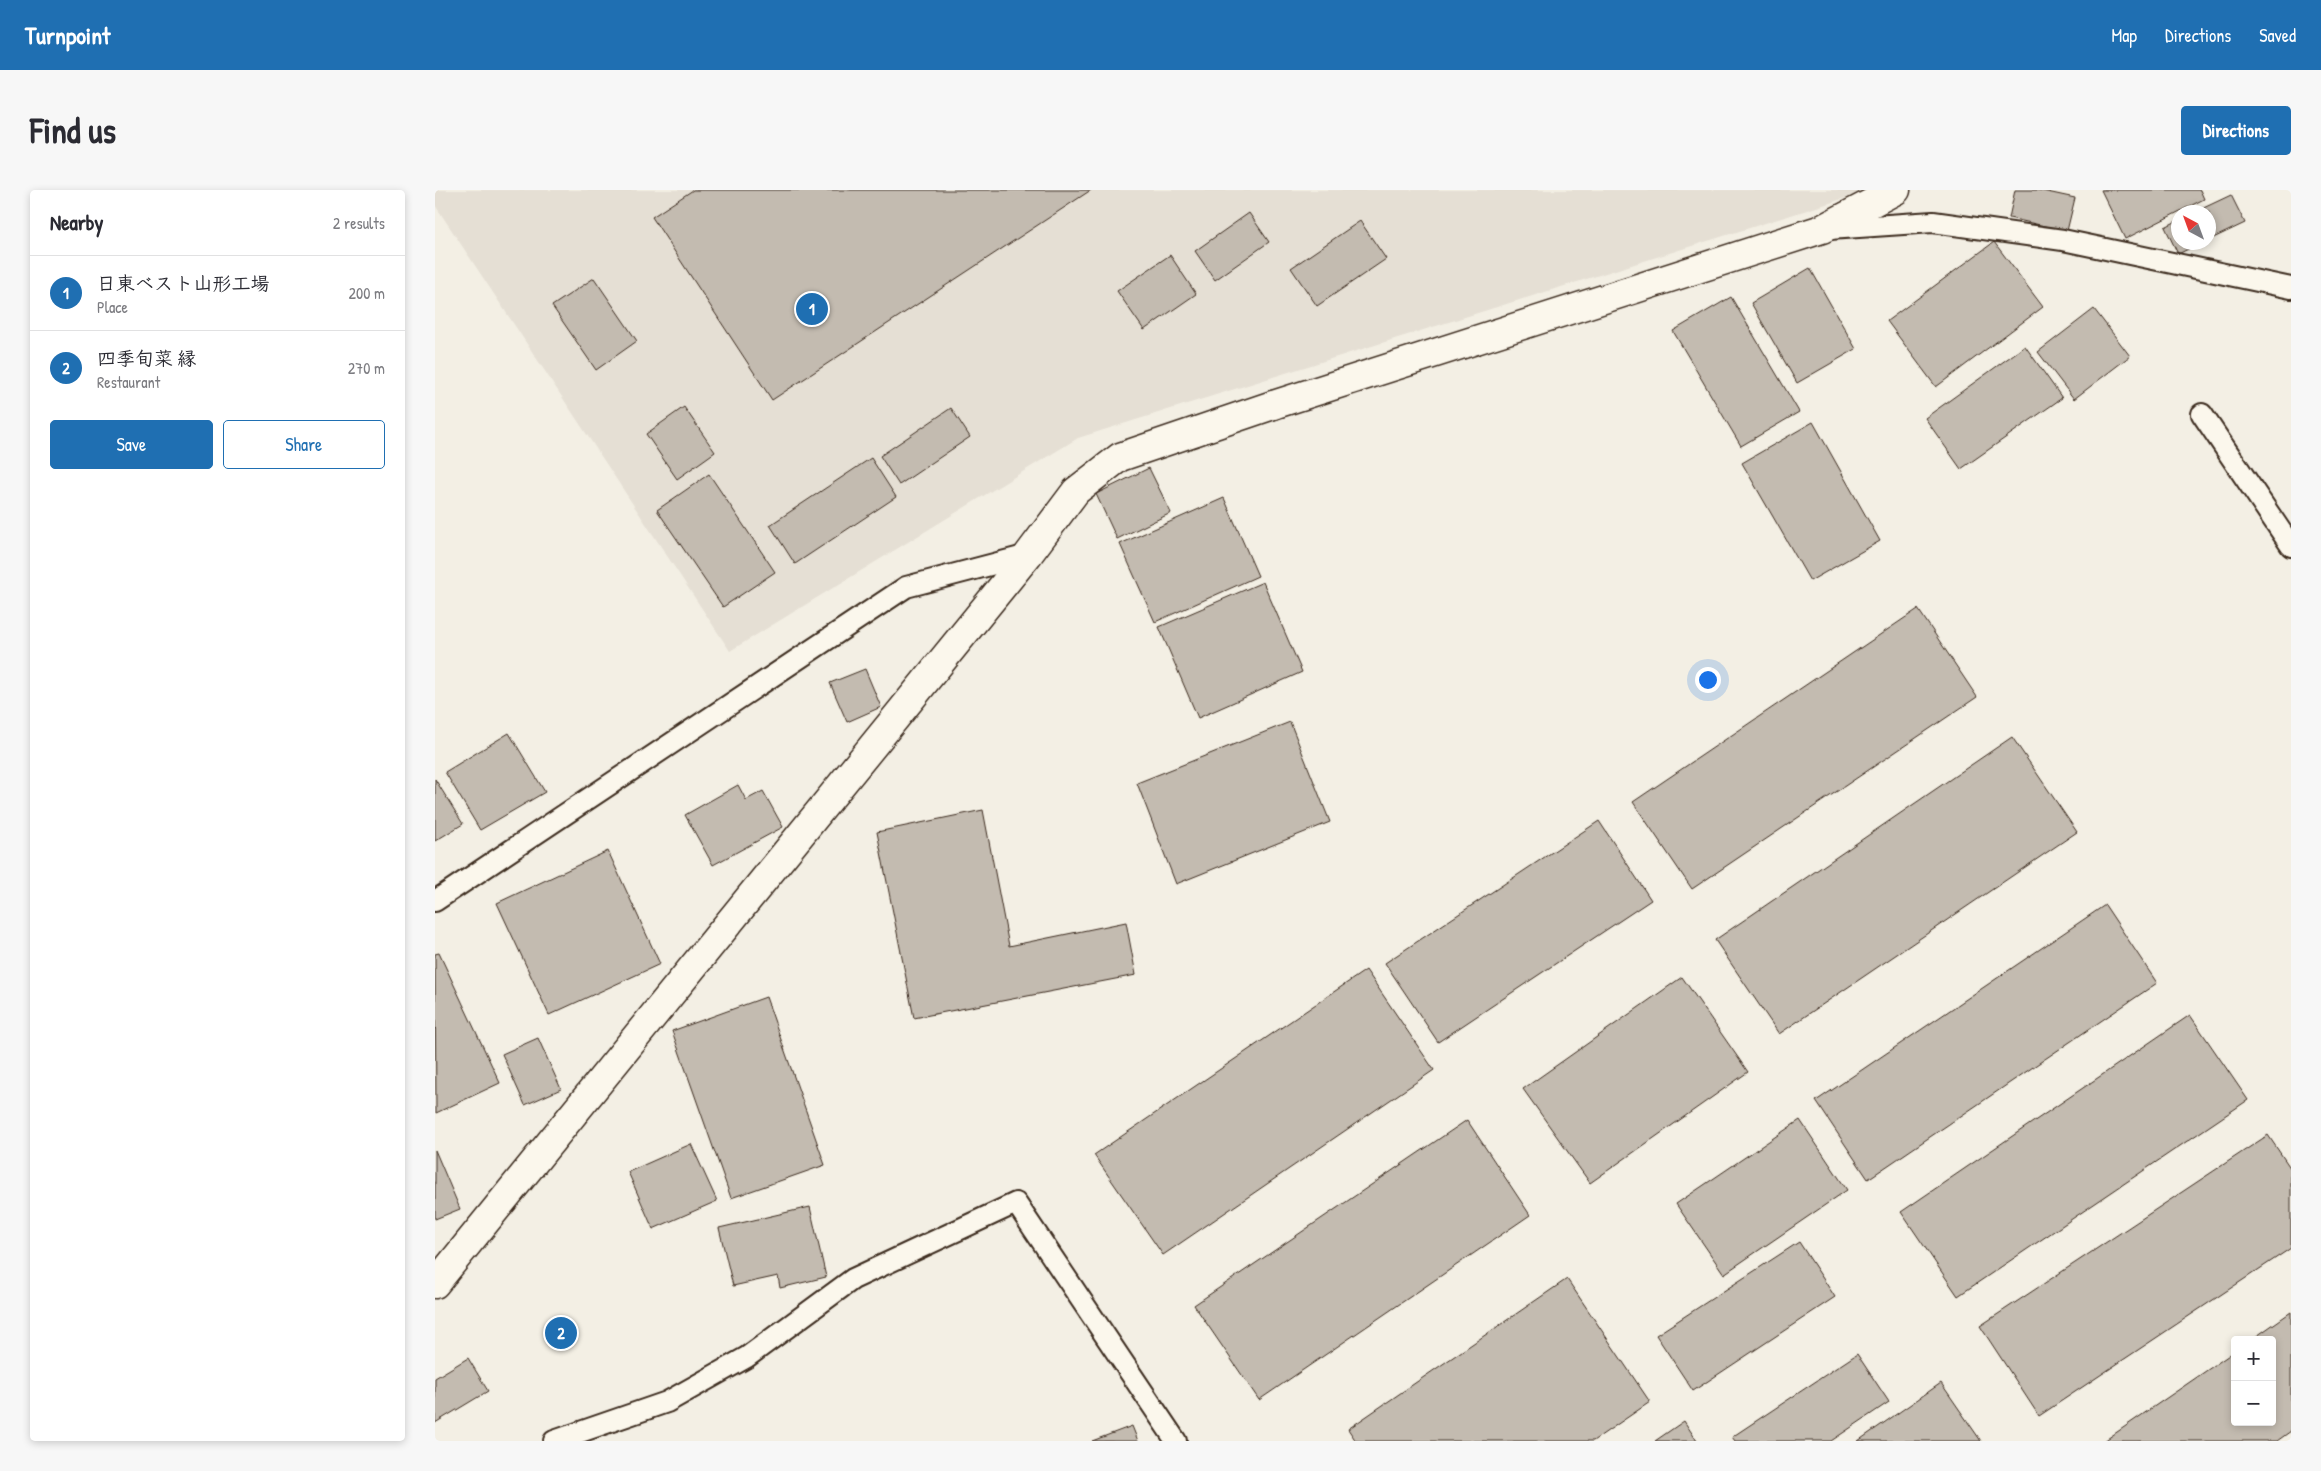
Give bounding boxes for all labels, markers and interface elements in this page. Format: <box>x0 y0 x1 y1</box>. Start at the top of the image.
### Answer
text: Turnpoint <box>25 19 110 51</box>
text: Map <box>2112 23 2137 48</box>
text: Directions <box>2165 23 2231 48</box>
text: Saved <box>2259 23 2296 48</box>
button: Directions <box>2181 106 2291 155</box>
text: Find us <box>30 107 116 154</box>
north arrow <box>2171 205 2216 250</box>
text: Nearby <box>50 208 103 237</box>
text: 2 results <box>333 212 385 234</box>
text: 日東ベスト山形工場 <box>97 270 270 296</box>
text: 1 <box>63 282 69 304</box>
text: 200 m <box>349 282 385 304</box>
pin: 1 <box>796 290 828 328</box>
text: Place <box>97 296 128 318</box>
text: 四季旬菜 縁 <box>97 345 196 371</box>
text: 2 <box>62 357 70 379</box>
text: 270 m <box>348 357 385 379</box>
text: Restaurant <box>97 371 160 393</box>
button: Save <box>50 420 213 469</box>
button: Share <box>223 420 385 469</box>
your location <box>1695 667 1721 693</box>
pin: 2 <box>545 1314 577 1352</box>
map controls <box>2231 1336 2276 1426</box>
button: + <box>2231 1336 2276 1381</box>
button: − <box>2231 1381 2276 1426</box>

